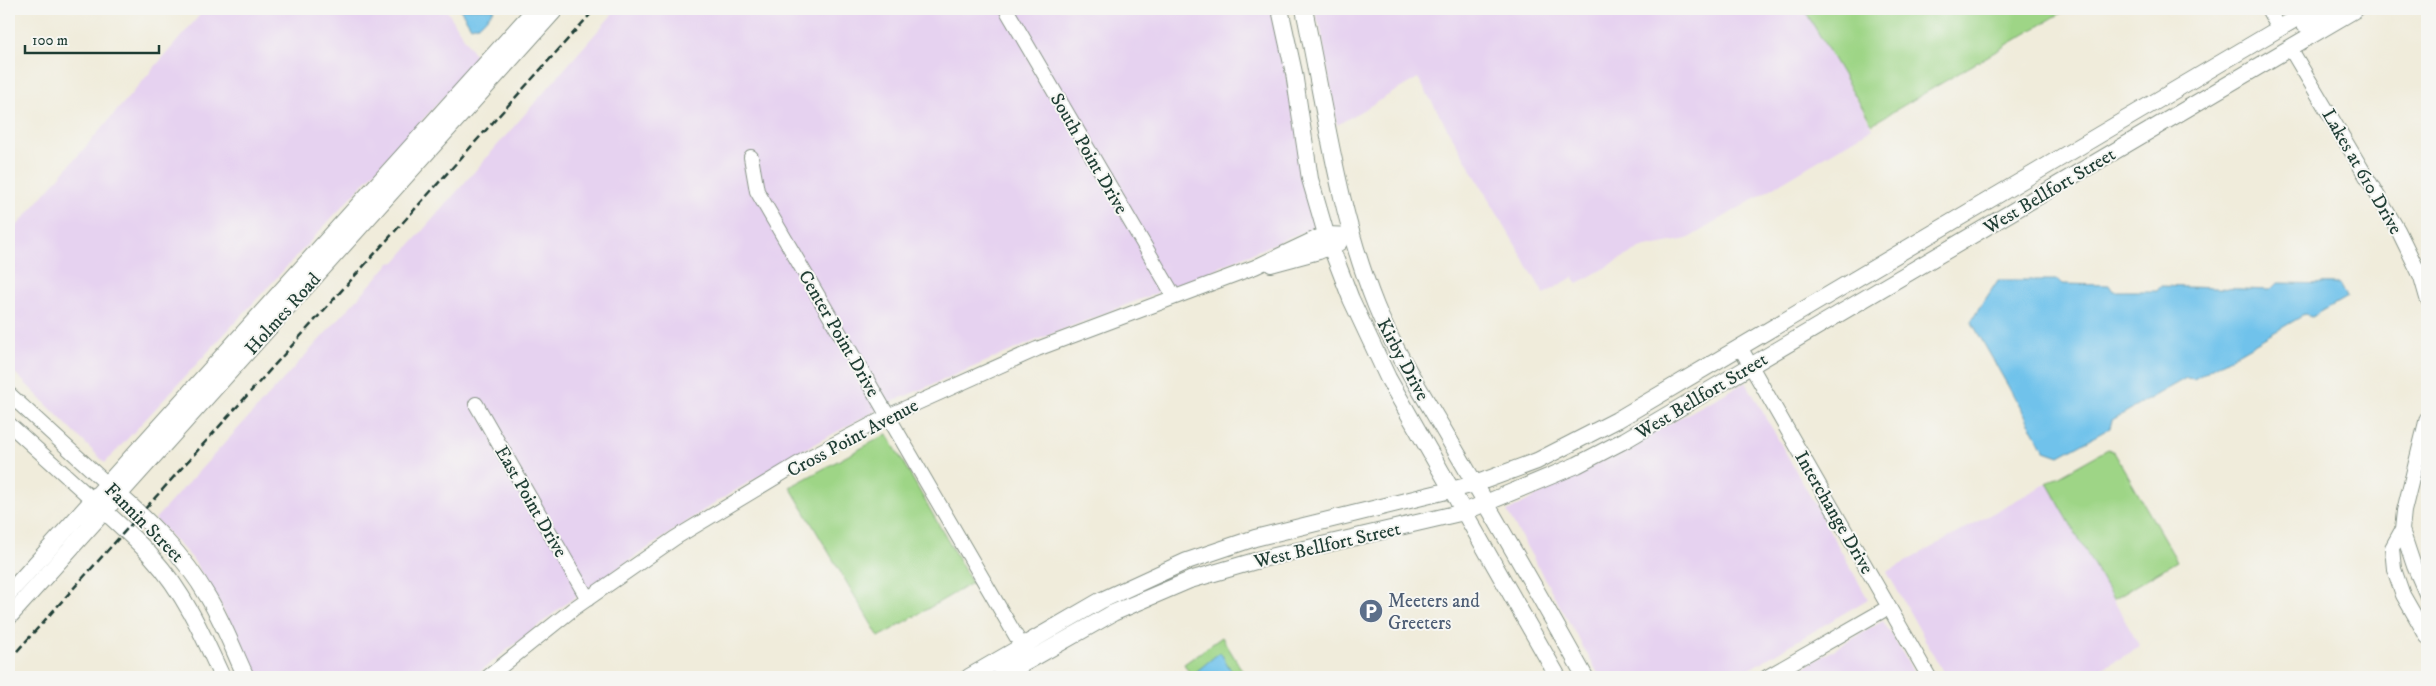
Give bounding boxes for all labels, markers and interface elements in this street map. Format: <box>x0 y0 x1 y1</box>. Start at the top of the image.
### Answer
scale bar <box>25 22 159 54</box>
text: 100 m <box>32 31 68 50</box>
street label: South Point Drive <box>1045 89 1133 218</box>
street label: Lakes at 610 Drive <box>2317 105 2407 239</box>
street label: West Bellfort Street <box>1979 143 2120 240</box>
street label: Center Point Drive <box>793 266 884 401</box>
street label: Holmes Road <box>240 268 326 360</box>
street label: Kirby Drive <box>1371 315 1434 405</box>
street label: West Bellfort Street <box>1631 348 1772 445</box>
street label: Cross Point Avenue <box>783 394 922 483</box>
street label: East Point Drive <box>489 442 572 562</box>
street label: Interchange Drive <box>1789 447 1878 578</box>
street label: Fannin Street <box>99 479 188 568</box>
street label: West Bellfort Street <box>1251 517 1403 574</box>
place label: Meeters and Greeters <box>1388 590 1480 635</box>
parking icon: Meeters and Greeters <box>1358 598 1384 624</box>

